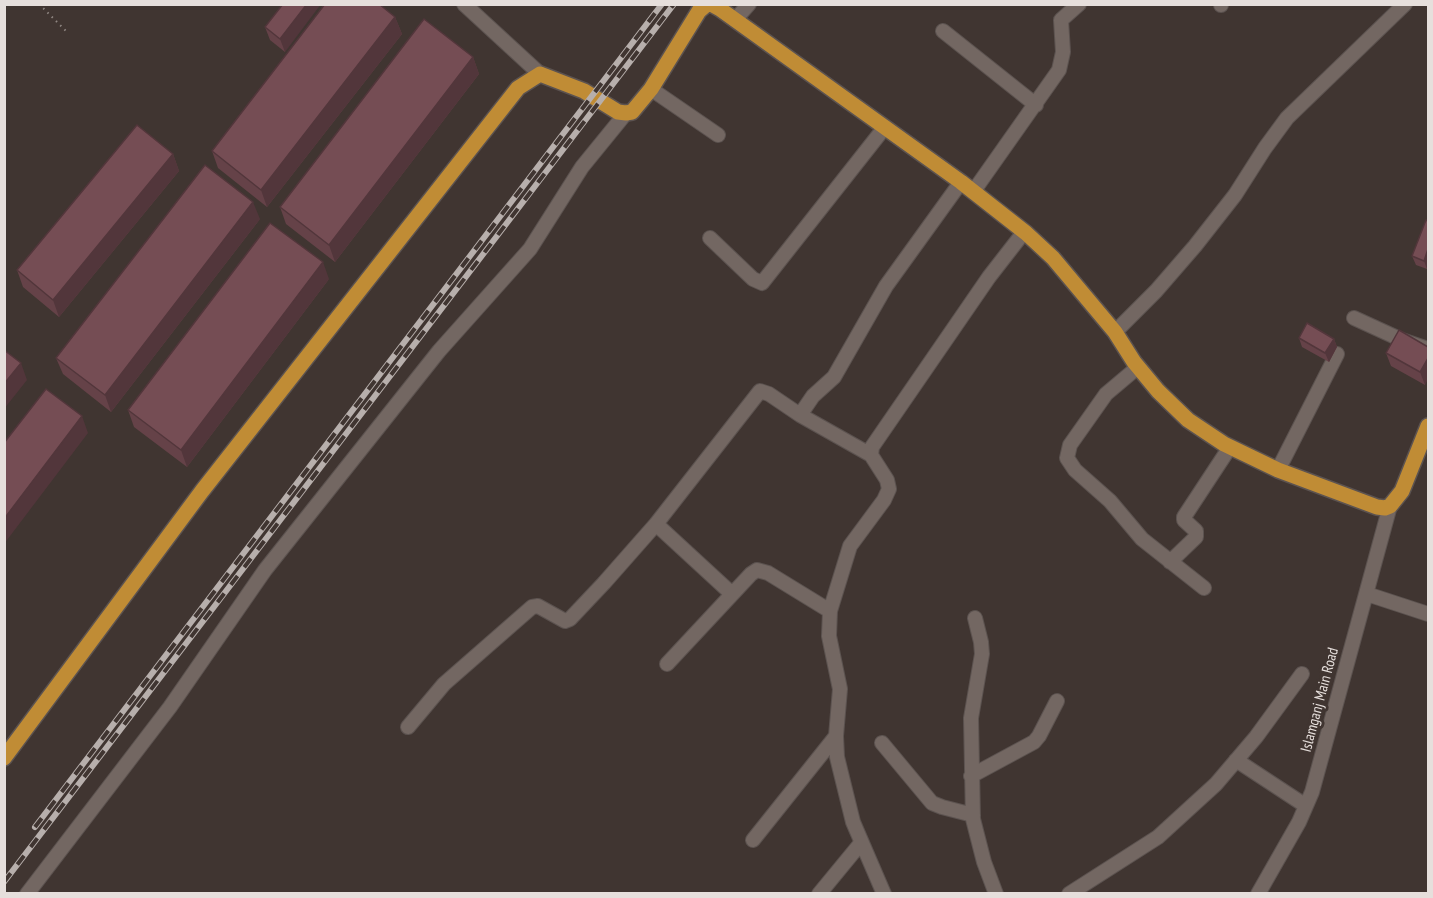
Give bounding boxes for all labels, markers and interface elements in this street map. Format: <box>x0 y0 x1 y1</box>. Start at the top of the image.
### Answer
street label: Islamganj Main Road <box>1297 646 1343 754</box>

